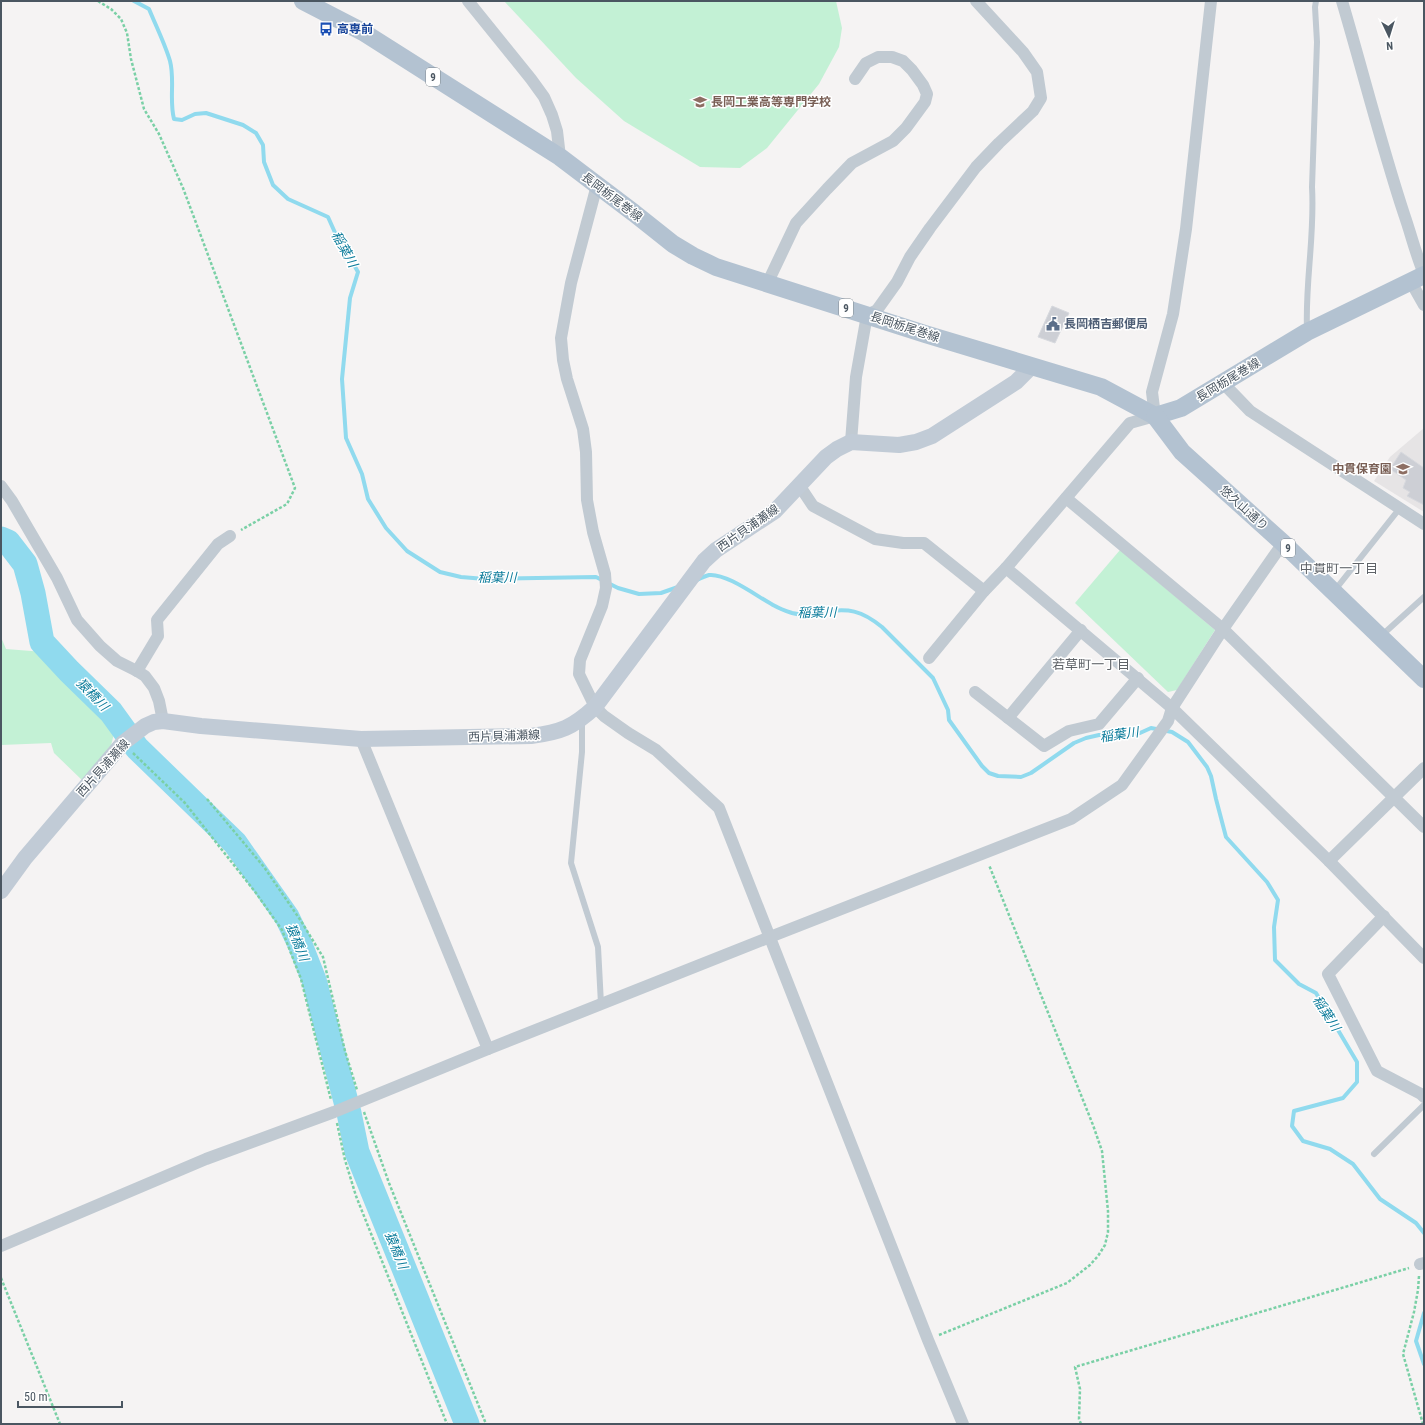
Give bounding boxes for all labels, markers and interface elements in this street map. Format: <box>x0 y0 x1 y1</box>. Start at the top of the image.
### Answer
north arrow <box>1369 16 1409 56</box>
bus stop icon: 高専前 <box>318 21 334 37</box>
place label: 高専前 <box>337 22 373 36</box>
text: N <box>1386 39 1393 52</box>
road number: 9 <box>426 68 440 86</box>
school or university icon: 長岡工業高等専門学校 <box>692 94 708 110</box>
place label: 長岡工業高等専門学校 <box>711 95 831 109</box>
street label: 長岡栃尾巻線 <box>579 170 645 224</box>
water label: 稲葉川 <box>329 229 362 272</box>
road number: 9 <box>839 299 853 317</box>
street label: 長岡栃尾巻線 <box>869 309 941 345</box>
public building icon: 長岡栖吉郵便局 <box>1045 316 1061 332</box>
place label: 長岡栖吉郵便局 <box>1064 317 1148 331</box>
street label: 長岡栃尾巻線 <box>1194 355 1262 405</box>
school or university icon: 中貫保育園 <box>1395 461 1411 477</box>
place label: 中貫保育園 <box>1332 462 1392 476</box>
street label: 悠久山通り <box>1217 483 1271 533</box>
street label: 西片貝浦瀬線 <box>714 502 782 554</box>
road number: 9 <box>1281 539 1295 557</box>
district label: 中貫町一丁目 <box>1300 561 1378 576</box>
water label: 稲葉川 <box>477 570 518 585</box>
water label: 稲葉川 <box>797 605 839 620</box>
district label: 若草町一丁目 <box>1052 657 1130 672</box>
water label: 猿橋川 <box>74 675 113 715</box>
water label: 稲葉川 <box>1099 724 1141 745</box>
street label: 西片貝浦瀬線 <box>468 728 540 744</box>
street label: 西片貝浦瀬線 <box>74 737 132 799</box>
water label: 猿橋川 <box>283 921 313 965</box>
water label: 稲葉川 <box>1310 993 1345 1035</box>
water label: 猿橋川 <box>382 1229 412 1273</box>
scale bar <box>18 1383 122 1409</box>
text: 50 m <box>24 1390 48 1404</box>

